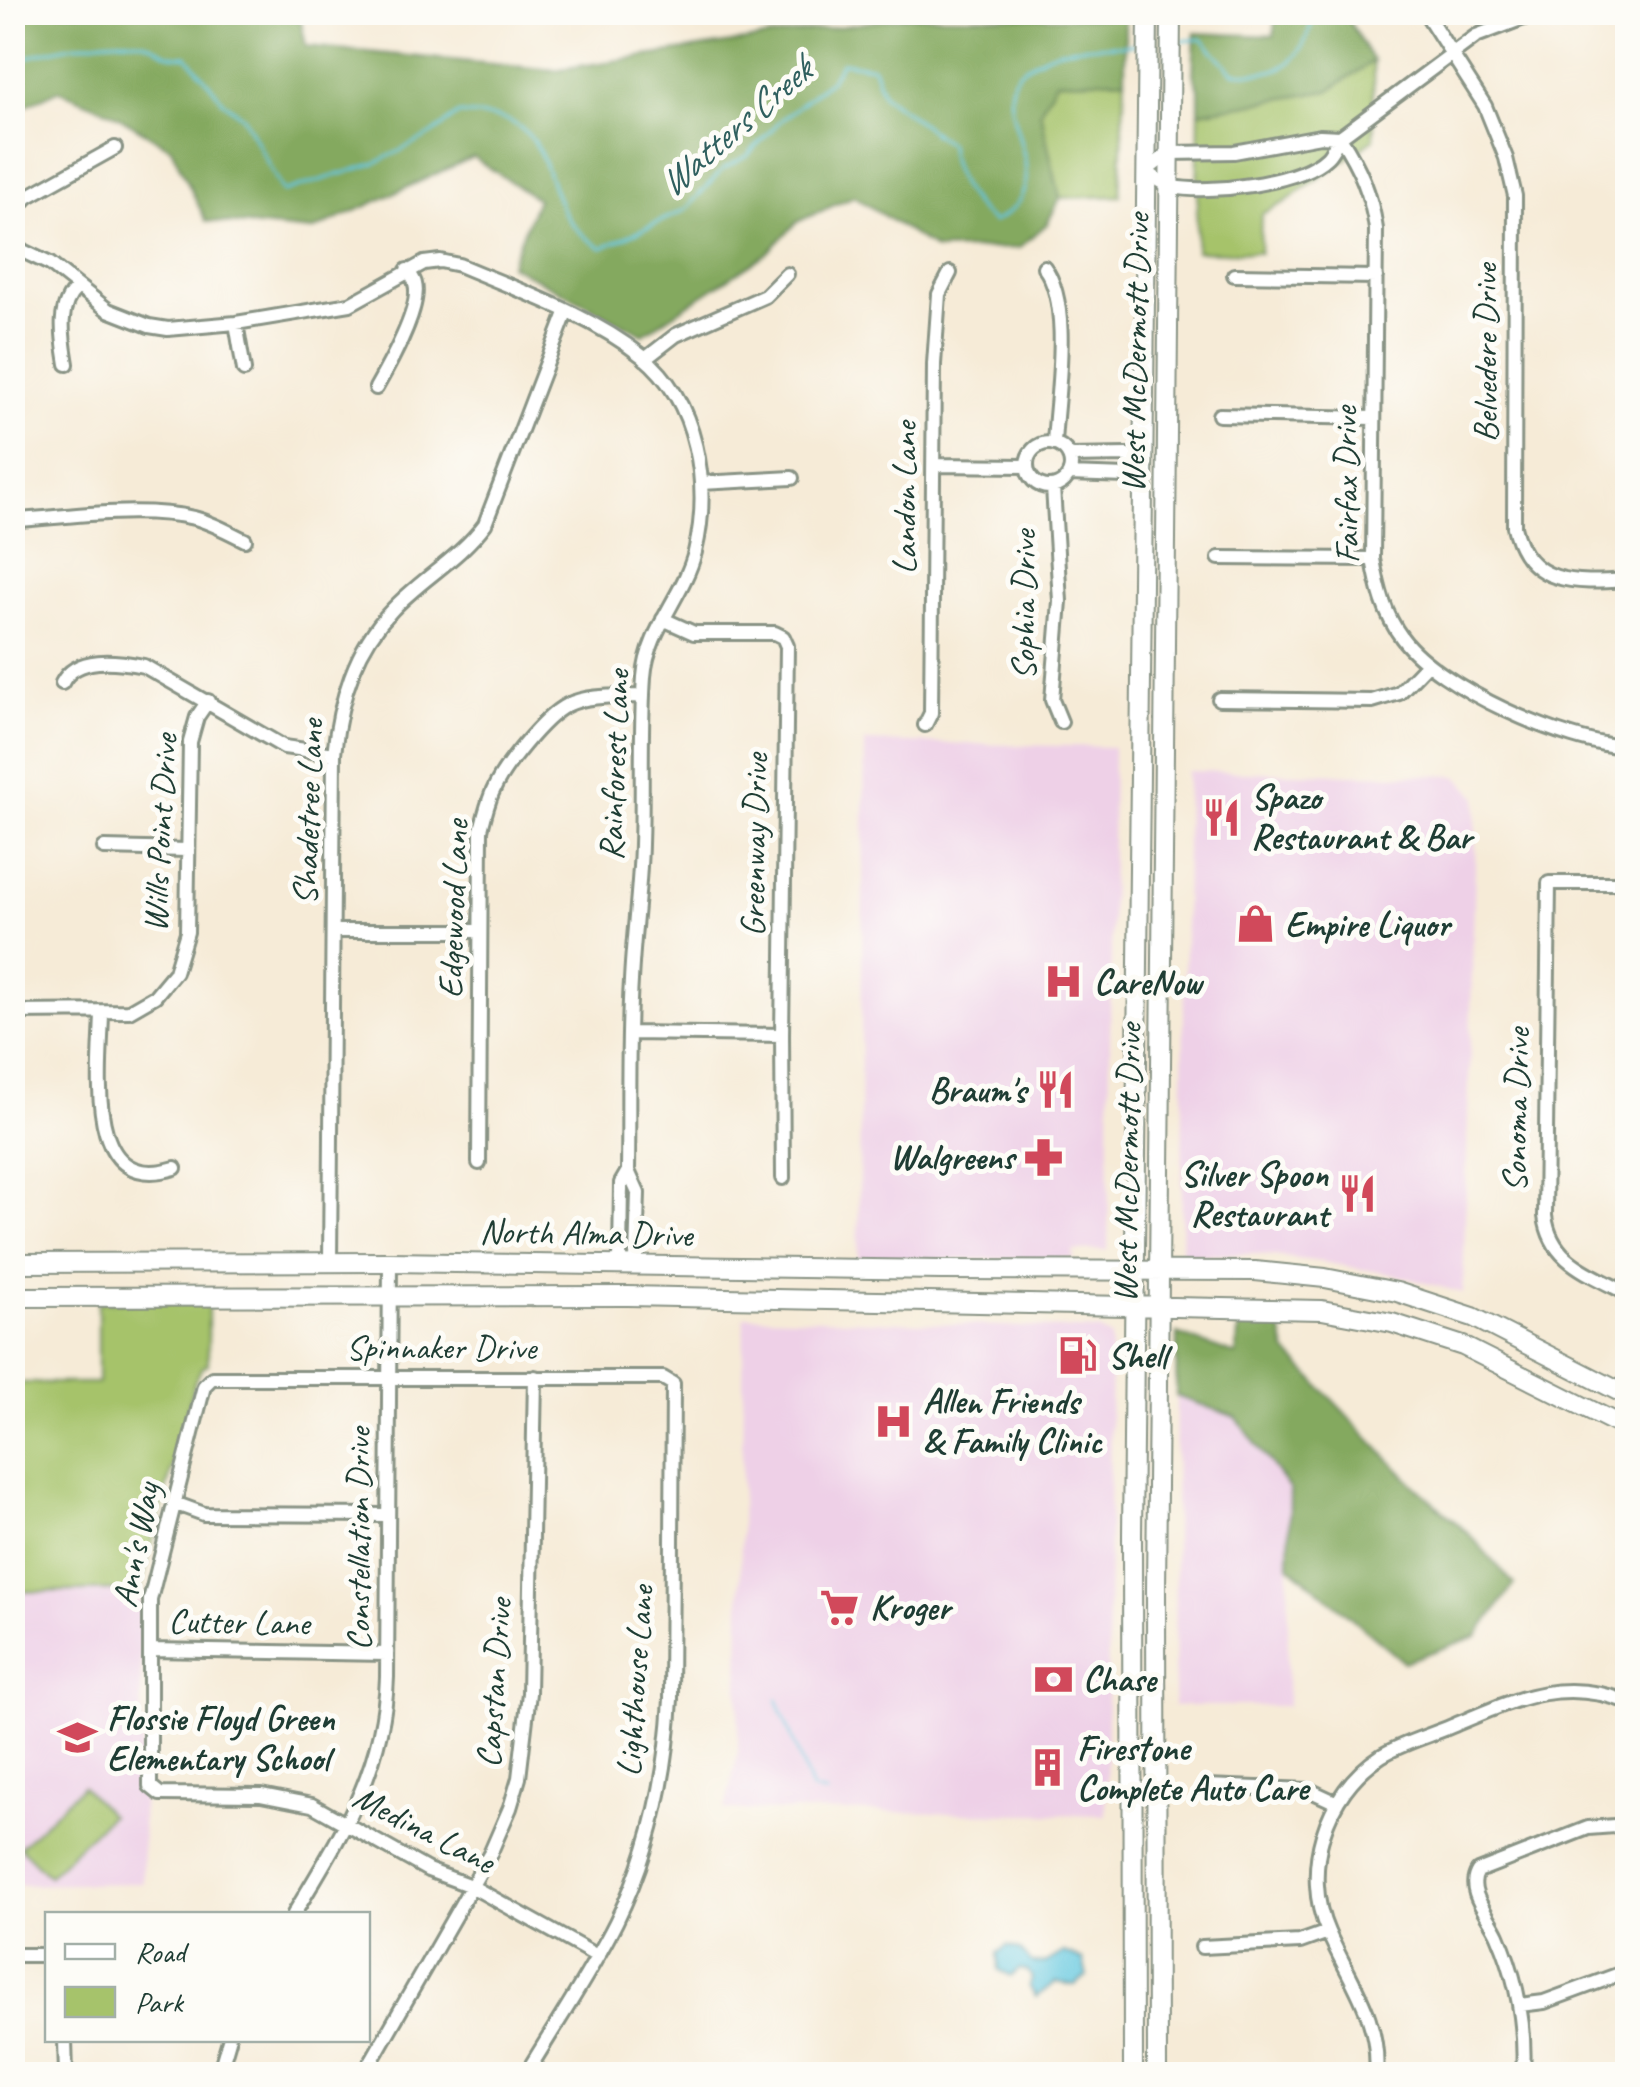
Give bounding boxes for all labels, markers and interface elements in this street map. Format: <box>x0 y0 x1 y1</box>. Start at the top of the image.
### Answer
water label: Watters Creek <box>649 43 827 206</box>
street label: West McDermott Drive <box>1110 210 1160 493</box>
street label: Belvedere Drive <box>1463 261 1508 442</box>
street label: Fairfax Drive <box>1322 403 1370 564</box>
street label: Landon Lane <box>882 419 927 574</box>
street label: Sophia Drive <box>1001 527 1046 680</box>
street label: Rainforest Lane <box>588 666 640 861</box>
street label: Shadetree Lane <box>282 716 334 906</box>
street label: Wills Point Drive <box>132 730 188 933</box>
street label: Greenway Drive <box>730 750 778 937</box>
place label: Spazo Restaurant & Bar <box>1251 775 1475 860</box>
restaurant icon: Spazo Restaurant & Bar <box>1200 796 1242 838</box>
street label: Edgewood Lane <box>427 816 479 999</box>
place label: Empire Liquor <box>1285 902 1453 947</box>
shop icon: Empire Liquor <box>1234 903 1276 945</box>
place label: CareNow <box>1094 960 1204 1005</box>
hospital icon: CareNow <box>1043 961 1085 1003</box>
street label: West McDermott Drive <box>1102 1020 1152 1303</box>
street label: Sonoma Drive <box>1492 1025 1540 1192</box>
place label: Braum's <box>929 1068 1030 1113</box>
restaurant icon: Braum's <box>1035 1069 1077 1111</box>
place label: Walgreens <box>890 1135 1018 1180</box>
pharmacy icon: Walgreens <box>1023 1136 1065 1178</box>
place label: Silver Spoon Restaurant <box>1181 1152 1332 1237</box>
restaurant icon: Silver Spoon Restaurant <box>1337 1173 1379 1215</box>
street label: North Alma Drive <box>479 1209 695 1257</box>
street label: Spinnaker Drive <box>346 1325 539 1370</box>
place label: Shell <box>1108 1334 1174 1379</box>
fuel station icon: Shell <box>1057 1335 1099 1377</box>
place label: Allen Friends & Family Clinic <box>923 1379 1103 1464</box>
hospital icon: Allen Friends & Family Clinic <box>872 1400 914 1442</box>
street label: Constellation Drive <box>336 1425 381 1650</box>
street label: Ann's Way <box>102 1477 170 1611</box>
street label: Lighthouse Lane <box>606 1581 664 1778</box>
place label: Kroger <box>870 1585 953 1630</box>
supermarket icon: Kroger <box>819 1586 861 1628</box>
street label: Capstan Drive <box>466 1594 523 1769</box>
street label: Cutter Lane <box>168 1598 313 1646</box>
place label: Chase <box>1083 1657 1158 1702</box>
bank icon: Chase <box>1032 1658 1074 1700</box>
place label: Flossie Floyd Green Elementary School <box>107 1696 336 1781</box>
school or university icon: Flossie Floyd Green Elementary School <box>56 1717 98 1759</box>
place label: Firestone Complete Auto Care <box>1077 1726 1311 1811</box>
building icon: Firestone Complete Auto Care <box>1026 1747 1068 1789</box>
street label: Medina Lane <box>346 1774 505 1885</box>
legend <box>45 1912 370 2042</box>
text: Road <box>135 1933 189 1971</box>
text: Park <box>135 1983 185 2021</box>

